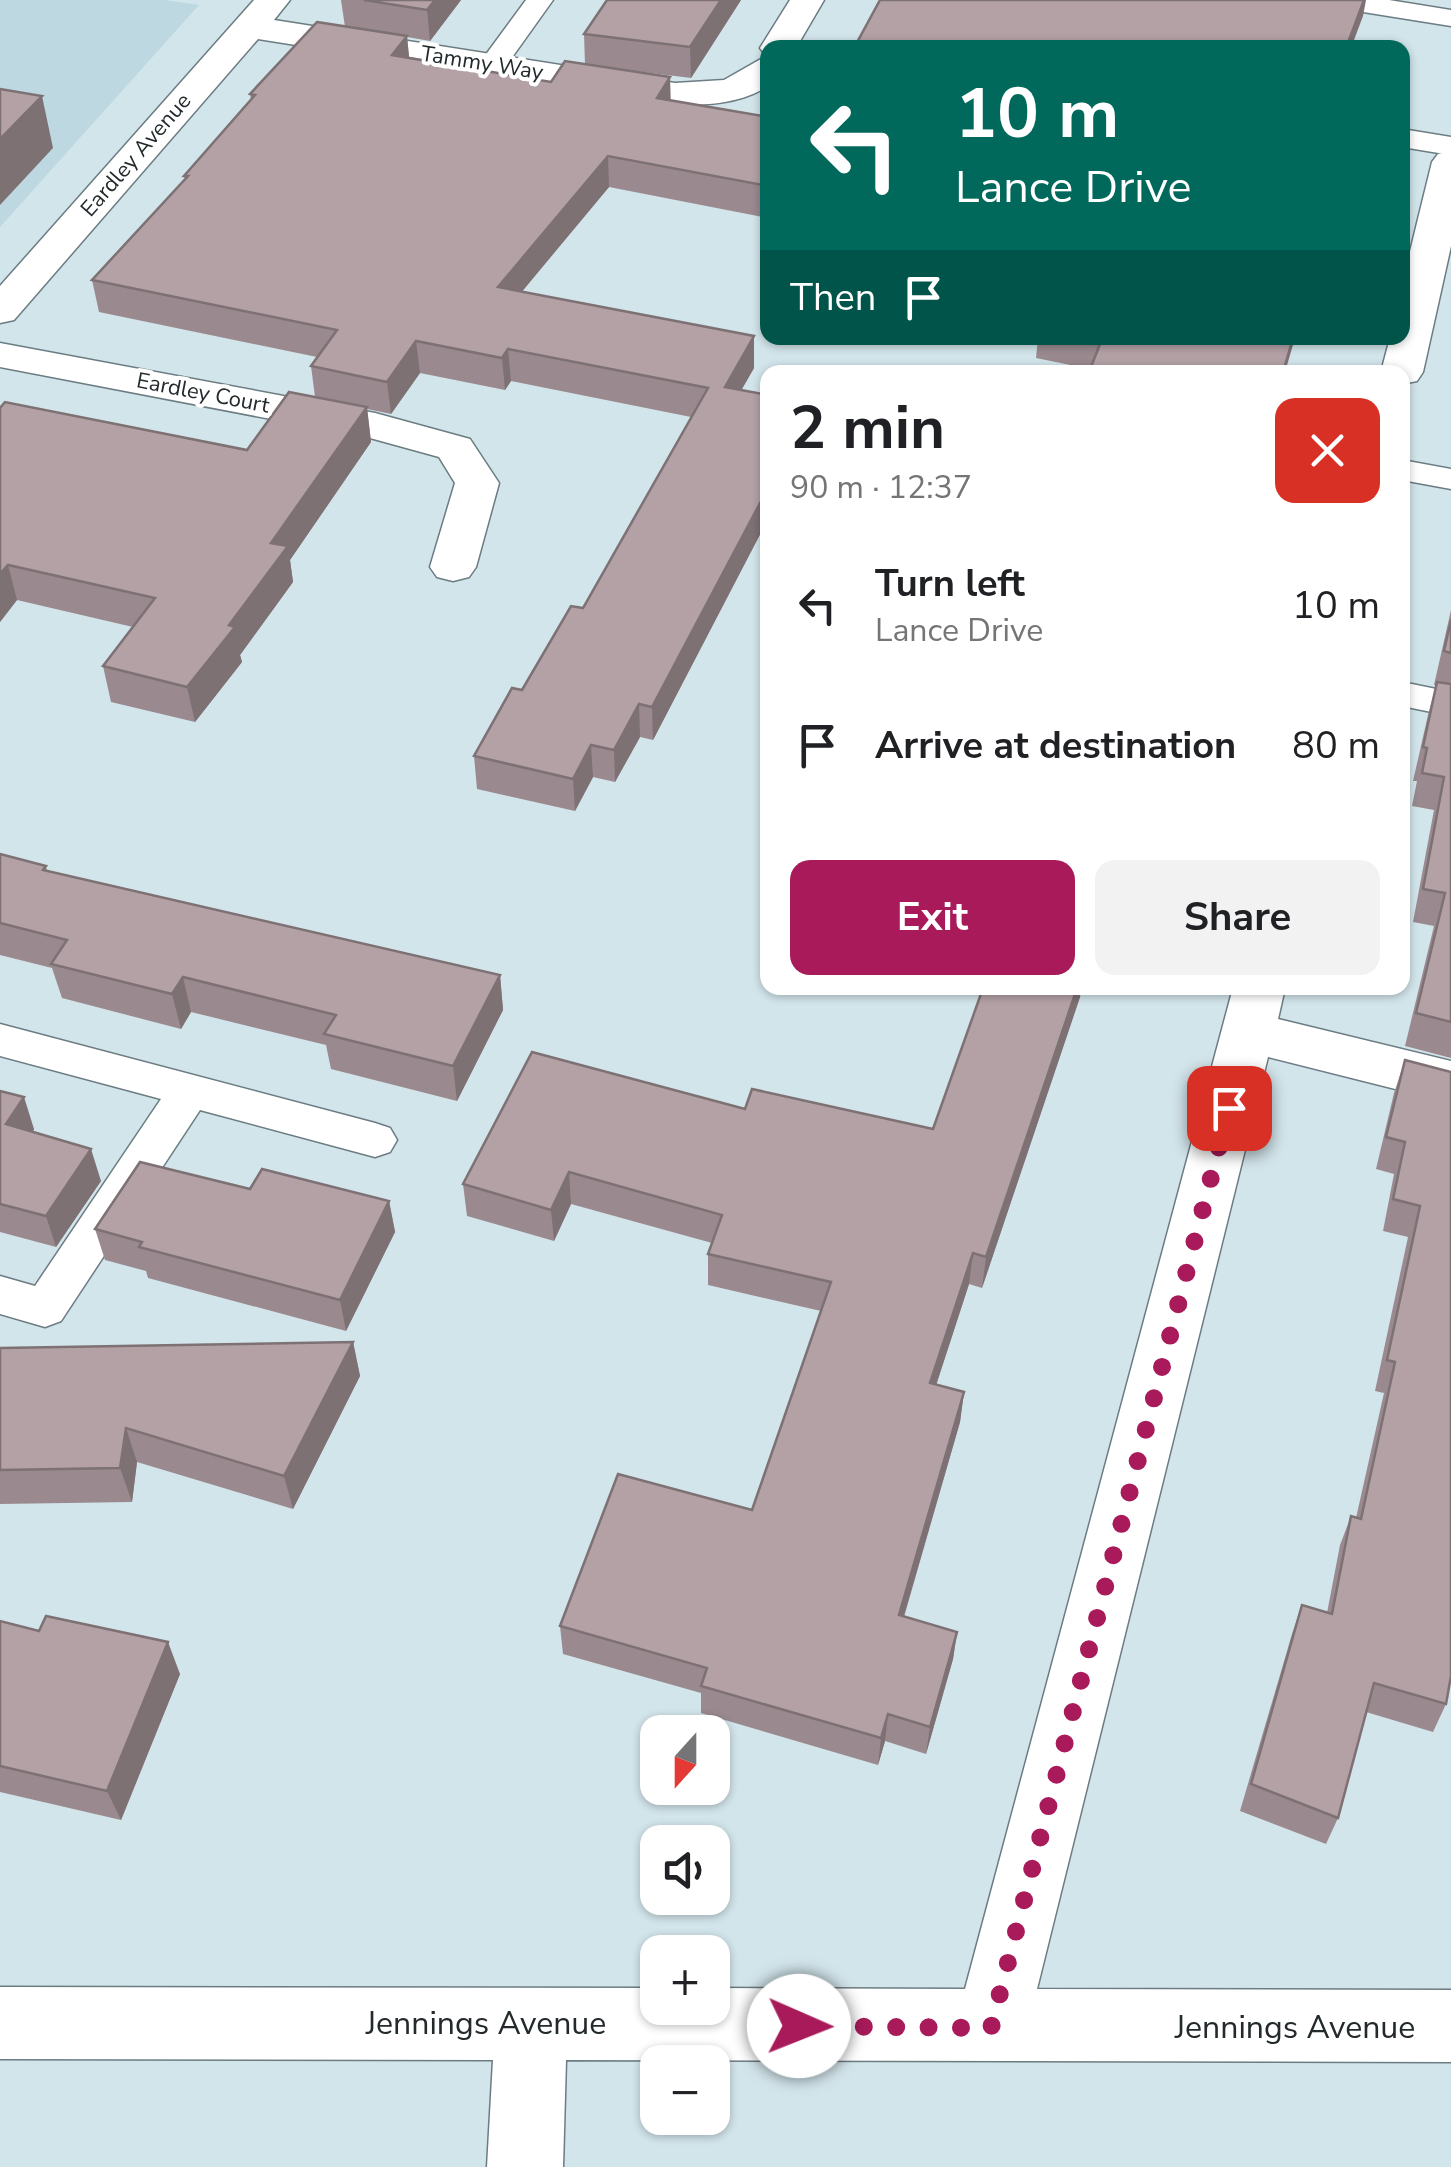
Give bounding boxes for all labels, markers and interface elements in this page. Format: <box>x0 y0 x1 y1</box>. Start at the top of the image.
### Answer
street label: Tammy Way <box>419 39 546 88</box>
text: 10 m <box>955 66 1119 162</box>
icon: left <box>790 80 920 210</box>
street label: Eardley Avenue <box>74 87 198 223</box>
text: Lance Drive <box>955 157 1191 218</box>
icon: arrive <box>896 270 951 325</box>
text: Then <box>790 272 876 323</box>
street label: Eardley Court <box>134 365 272 421</box>
text: 2 min <box>790 387 945 469</box>
button: close <box>1275 398 1380 503</box>
text: 90 m · 12:37 <box>790 466 972 509</box>
text: Turn left <box>875 558 1025 609</box>
icon: left <box>790 578 845 633</box>
text: 10 m <box>1292 580 1380 631</box>
text: Lance Drive <box>875 609 1043 652</box>
icon: arrive <box>790 718 845 773</box>
text: Arrive at destination <box>875 720 1236 771</box>
text: 80 m <box>1292 720 1380 771</box>
button: Exit <box>790 860 1075 975</box>
button: Share <box>1095 860 1380 975</box>
pin <box>1187 1066 1272 1151</box>
icon: arrive <box>1202 1081 1257 1136</box>
north arrow <box>640 1715 730 1805</box>
map controls <box>640 1715 730 2135</box>
button: sound <box>640 1825 730 1915</box>
button: + <box>640 1935 730 2025</box>
position arrow <box>747 1974 851 2078</box>
street label: Jennings Avenue <box>365 2002 606 2045</box>
street label: Jennings Avenue <box>1174 2006 1415 2049</box>
button: − <box>640 2045 730 2135</box>

